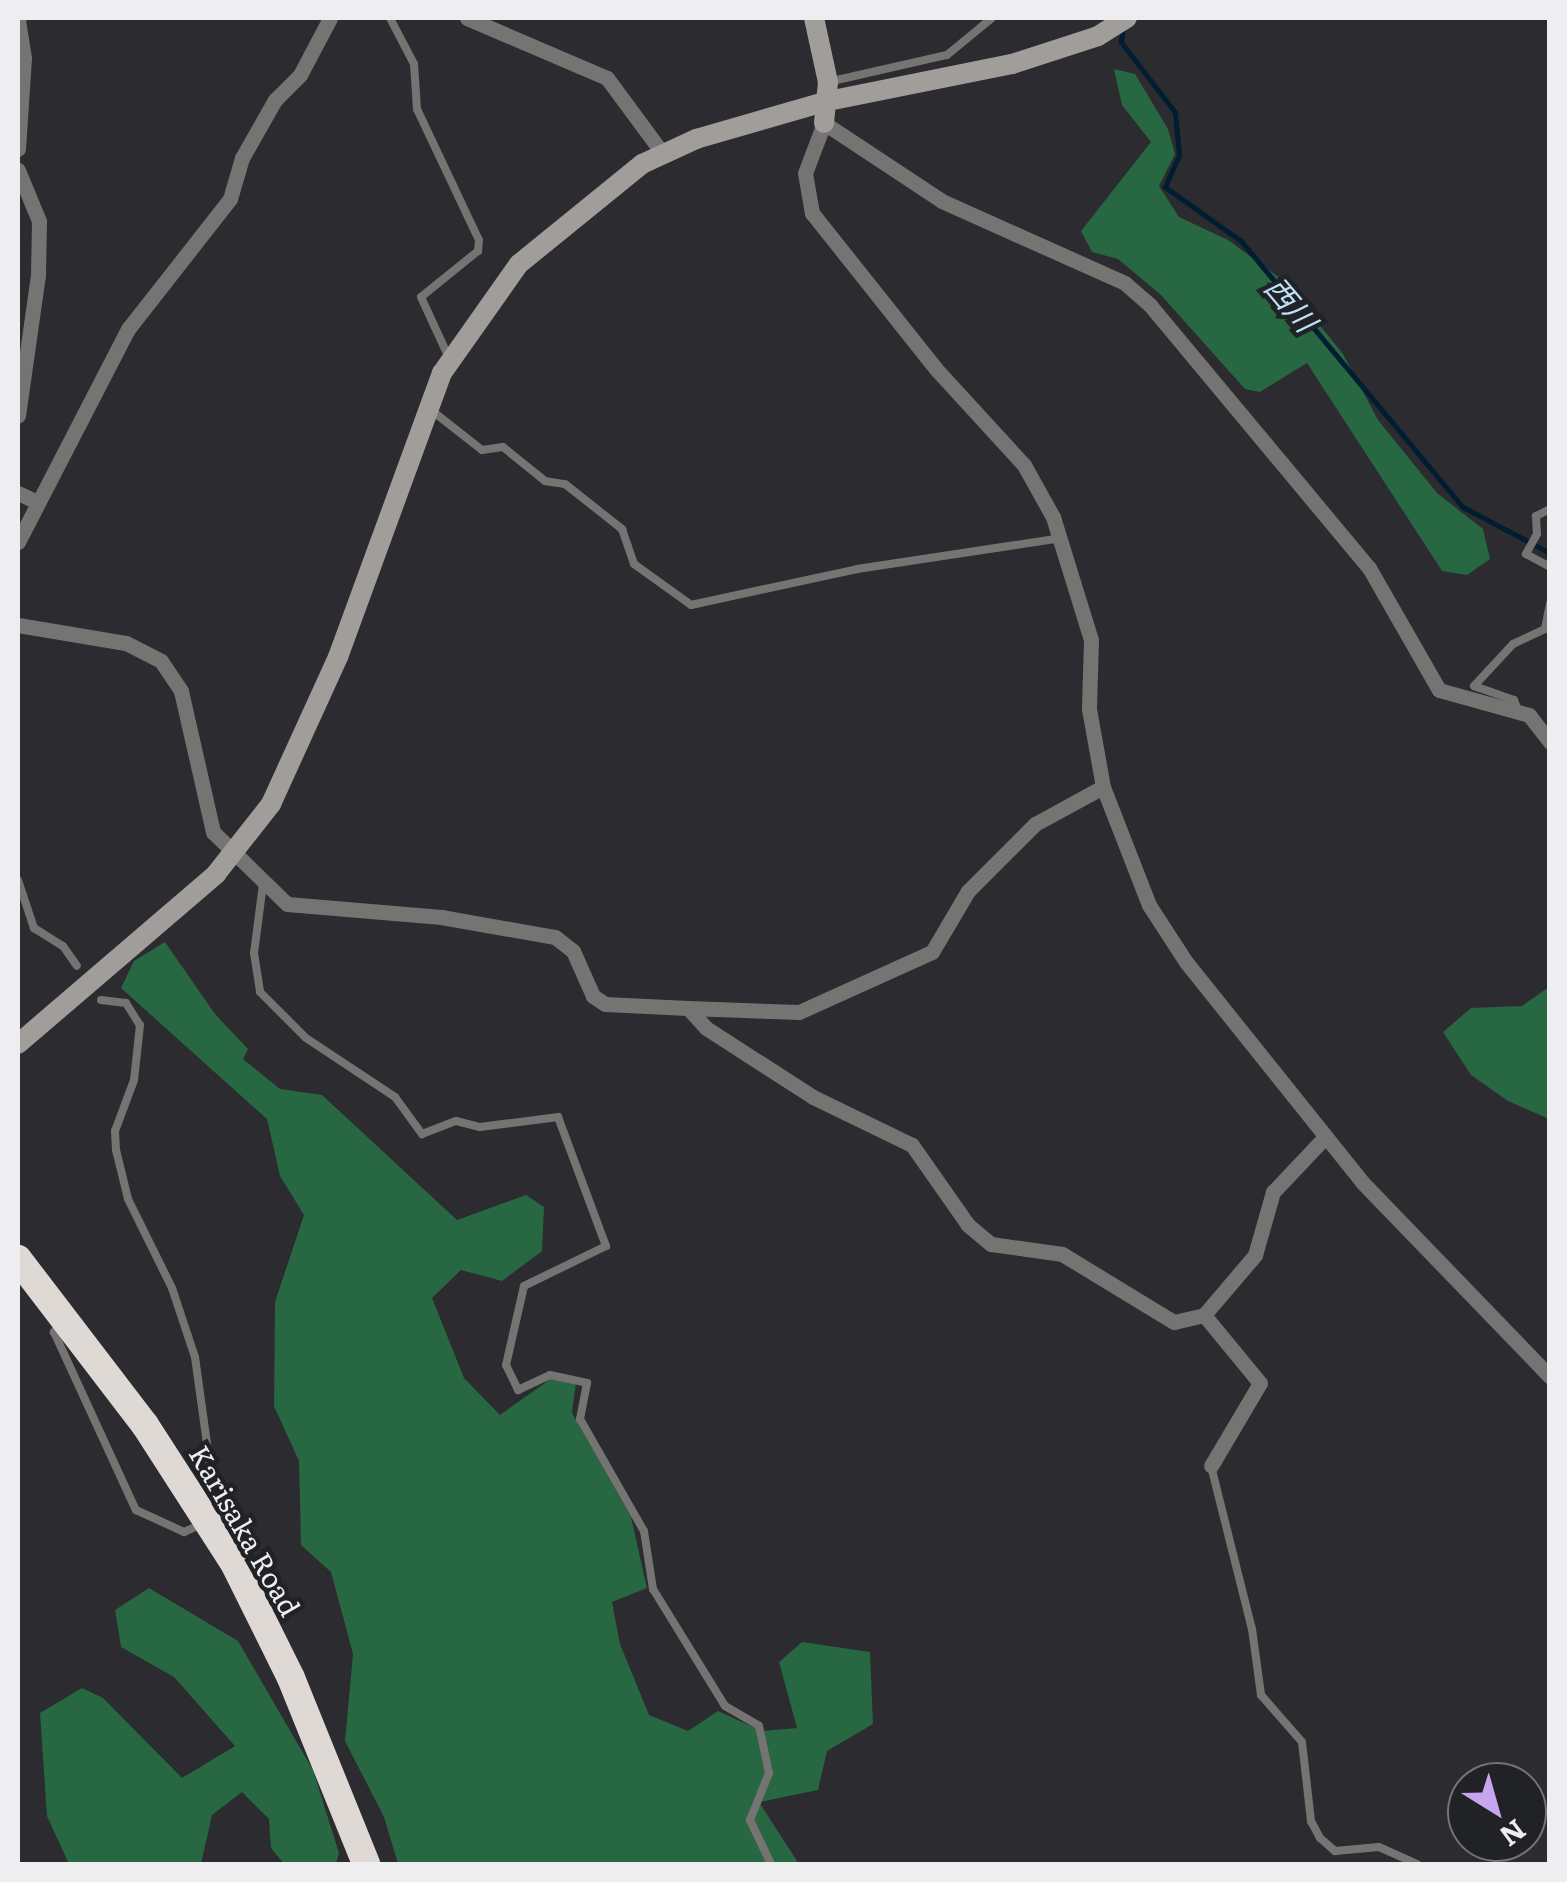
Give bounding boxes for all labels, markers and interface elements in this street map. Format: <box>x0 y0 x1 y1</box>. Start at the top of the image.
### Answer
water label: 西川 <box>1259 268 1325 338</box>
street label: Karisaka Road <box>184 1439 308 1621</box>
north arrow <box>1447 1762 1547 1862</box>
text: N <box>1492 1811 1536 1858</box>

